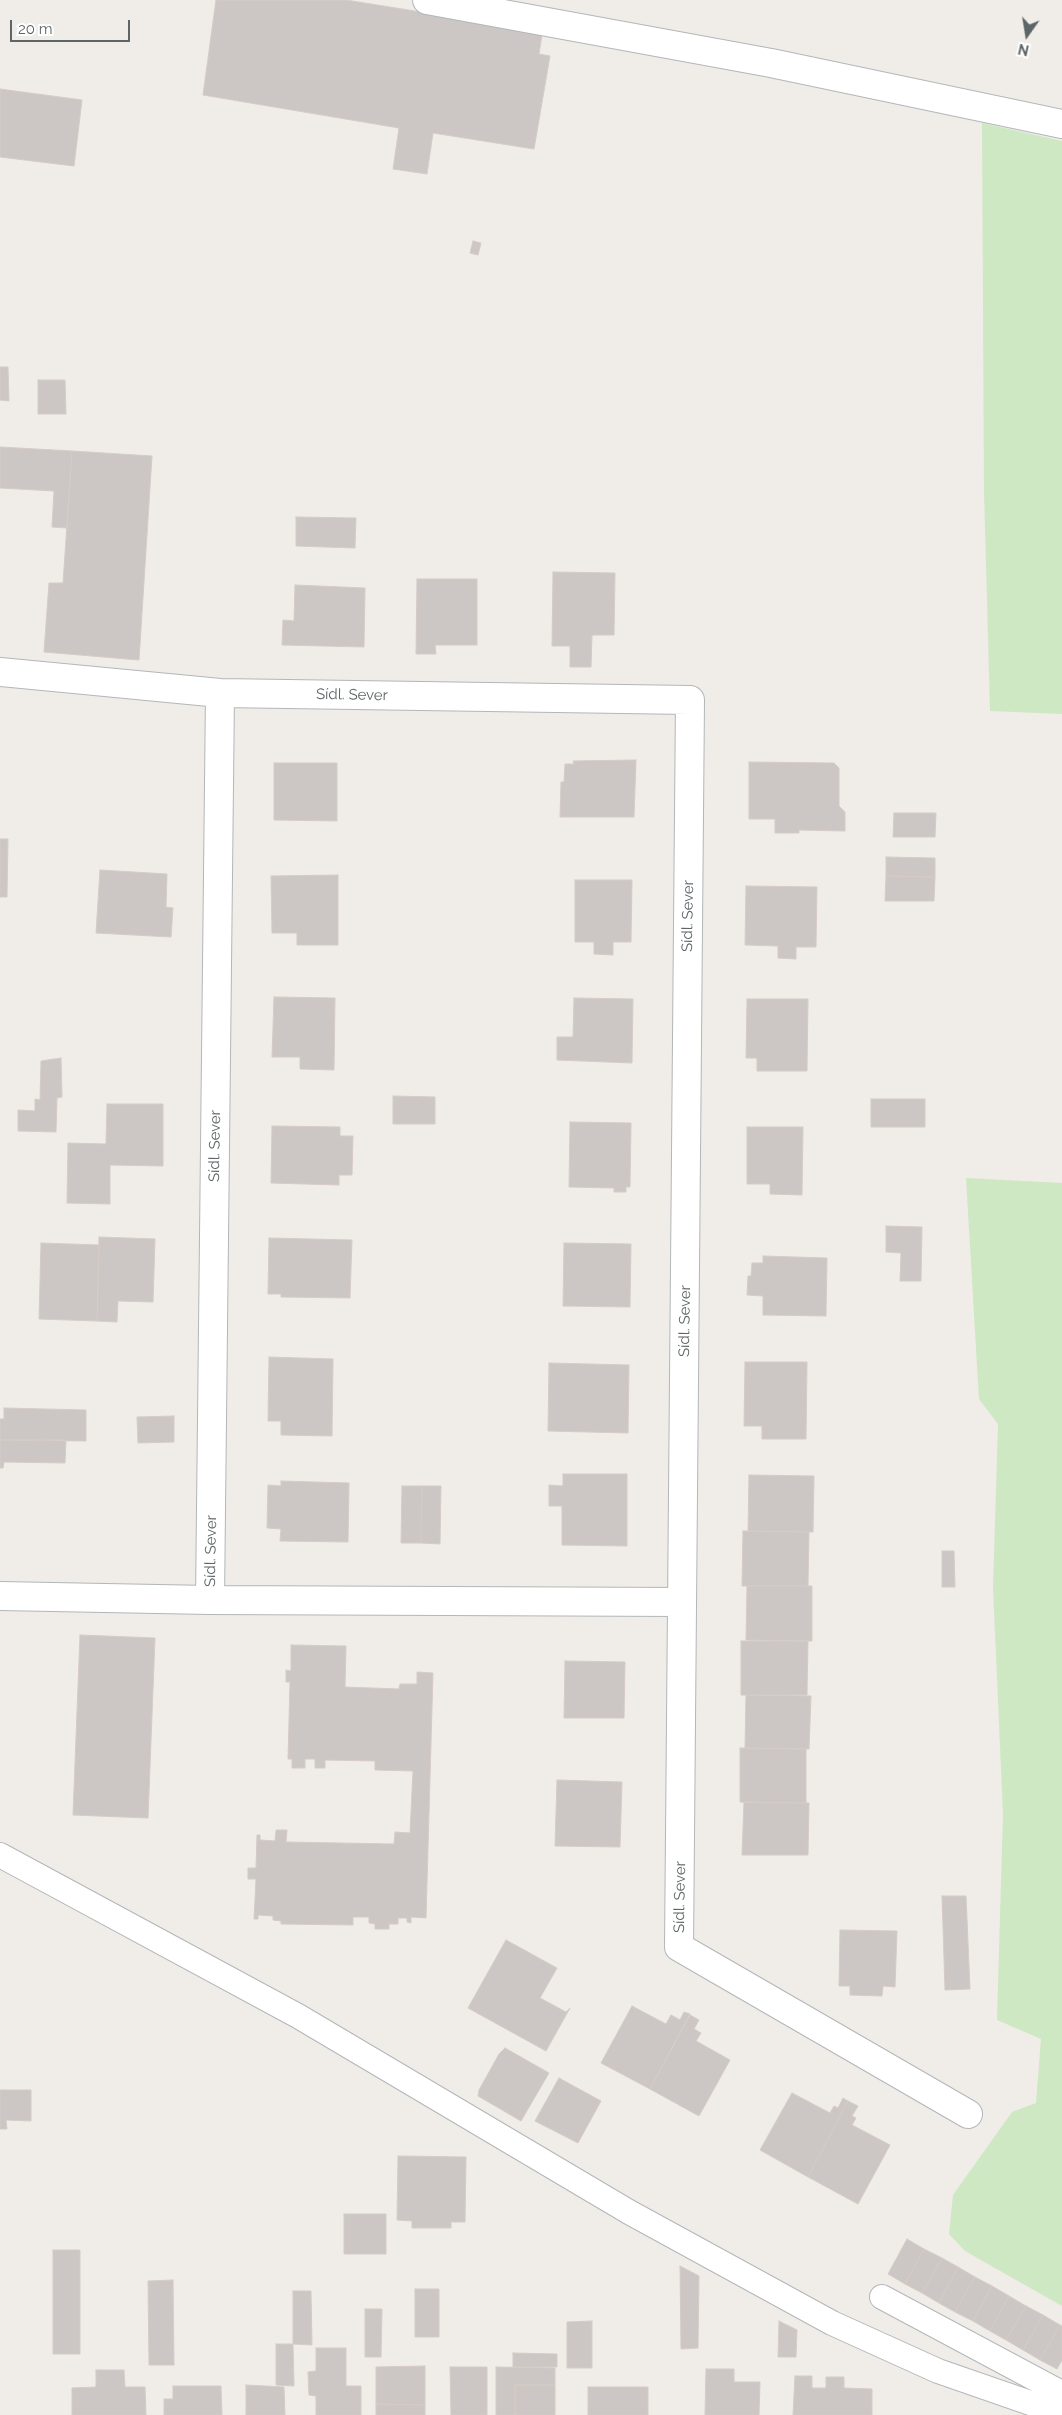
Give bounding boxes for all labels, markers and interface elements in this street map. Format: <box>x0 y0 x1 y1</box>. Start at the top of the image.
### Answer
scale bar <box>12 10 132 42</box>
north arrow <box>1002 10 1052 60</box>
text: 20 m <box>18 20 53 38</box>
text: N <box>1017 41 1031 59</box>
street label: Sídl. Sever <box>316 685 388 705</box>
street label: Sídl. Sever <box>678 880 698 952</box>
street label: Sídl. Sever <box>205 1110 225 1182</box>
street label: Sídl. Sever <box>675 1285 695 1357</box>
street label: Sídl. Sever <box>201 1515 221 1587</box>
street label: Sídl. Sever <box>670 1861 690 1933</box>

